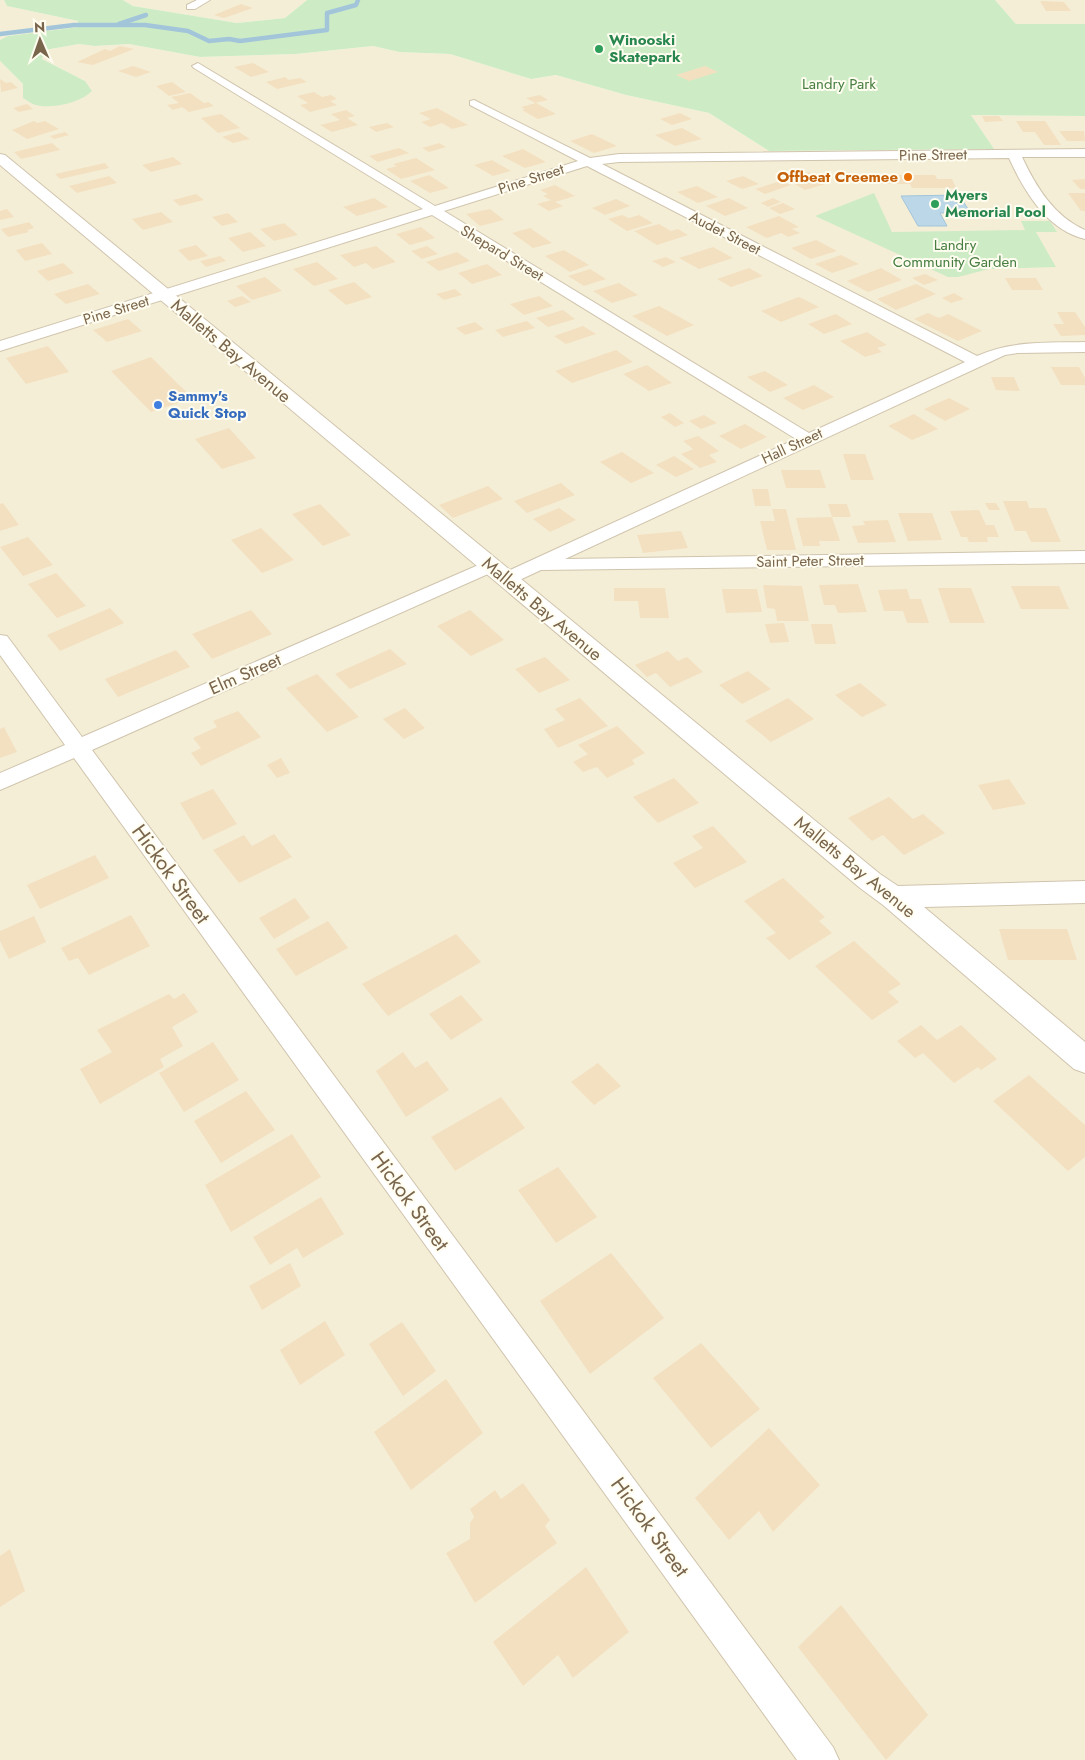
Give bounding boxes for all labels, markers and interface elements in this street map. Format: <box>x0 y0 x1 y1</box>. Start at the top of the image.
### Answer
north arrow <box>15 15 65 65</box>
text: N <box>34 17 45 37</box>
place label: Winooski Skatepark <box>609 29 681 68</box>
marker: Winooski Skatepark <box>593 43 605 55</box>
park label: Landry Park <box>802 73 876 95</box>
street label: Pine Street <box>899 143 968 167</box>
street label: Pine Street <box>495 158 567 200</box>
place label: Offbeat Creemee <box>777 166 898 188</box>
marker: Offbeat Creemee <box>902 171 914 183</box>
place label: Myers Memorial Pool <box>945 184 1046 223</box>
marker: Myers Memorial Pool <box>929 198 941 210</box>
street label: Audet Street <box>685 206 765 261</box>
street label: Shepard Street <box>456 219 548 287</box>
park label: Landry Community Garden <box>893 234 1017 273</box>
street label: Pine Street <box>80 289 152 330</box>
street label: Malletts Bay Avenue <box>165 293 297 409</box>
place label: Sammy's Quick Stop <box>168 385 247 424</box>
marker: Sammy's Quick Stop <box>152 399 164 411</box>
street label: Hall Street <box>758 422 827 470</box>
street label: Saint Peter Street <box>756 549 864 573</box>
street label: Malletts Bay Avenue <box>476 551 608 667</box>
street label: Elm Street <box>205 646 286 701</box>
street label: Malletts Bay Avenue <box>788 810 922 924</box>
street label: Hickok Street <box>125 818 217 930</box>
street label: Hickok Street <box>364 1145 456 1257</box>
street label: Hickok Street <box>604 1471 696 1583</box>

